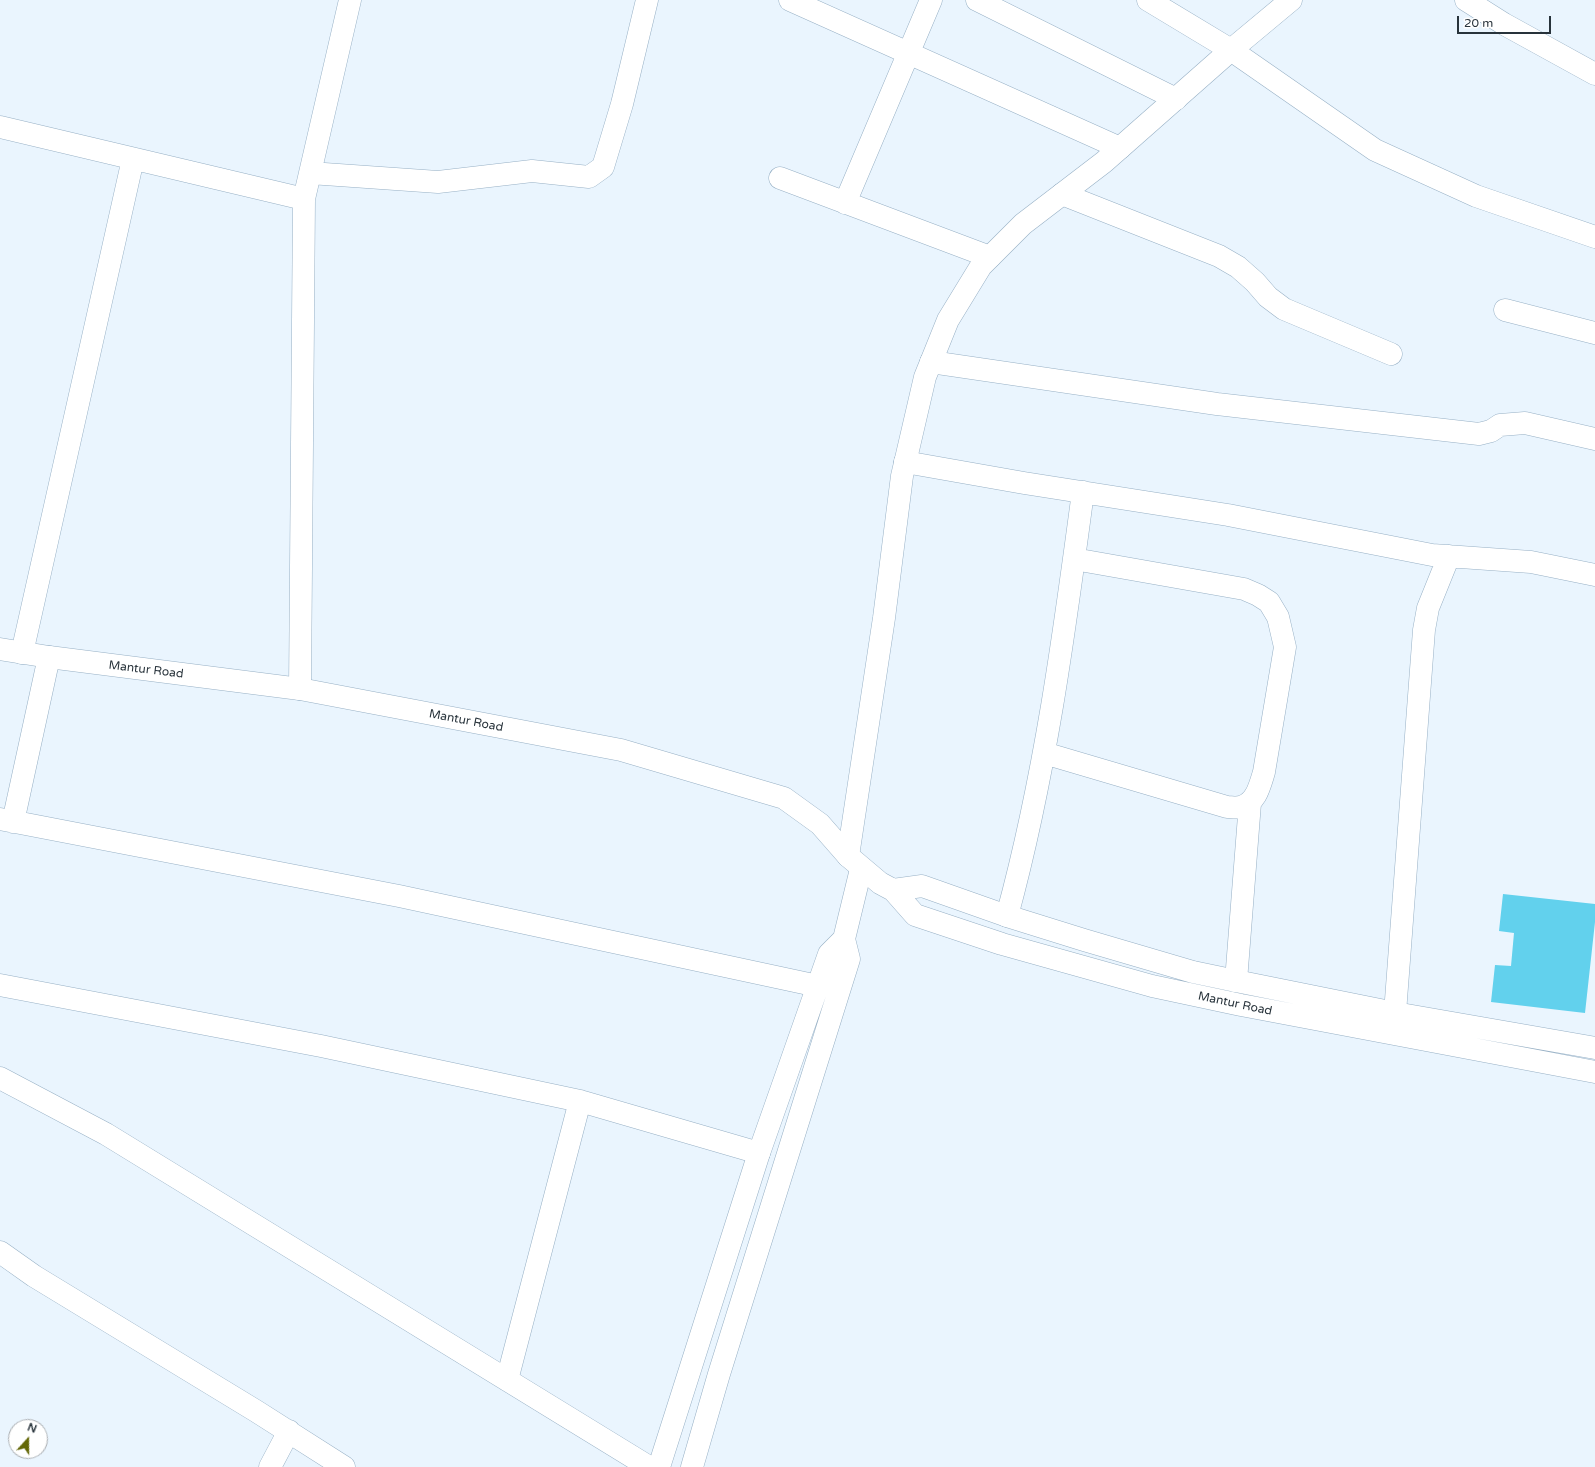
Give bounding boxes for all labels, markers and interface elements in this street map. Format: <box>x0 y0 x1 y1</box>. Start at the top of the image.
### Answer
scale bar <box>1459 8 1553 34</box>
text: 20 m <box>1464 16 1493 30</box>
street label: Mantur Road <box>108 658 184 682</box>
street label: Mantur Road <box>428 707 504 735</box>
street label: Mantur Road <box>1197 989 1273 1019</box>
north arrow <box>8 1419 48 1459</box>
text: N <box>26 1421 39 1436</box>

